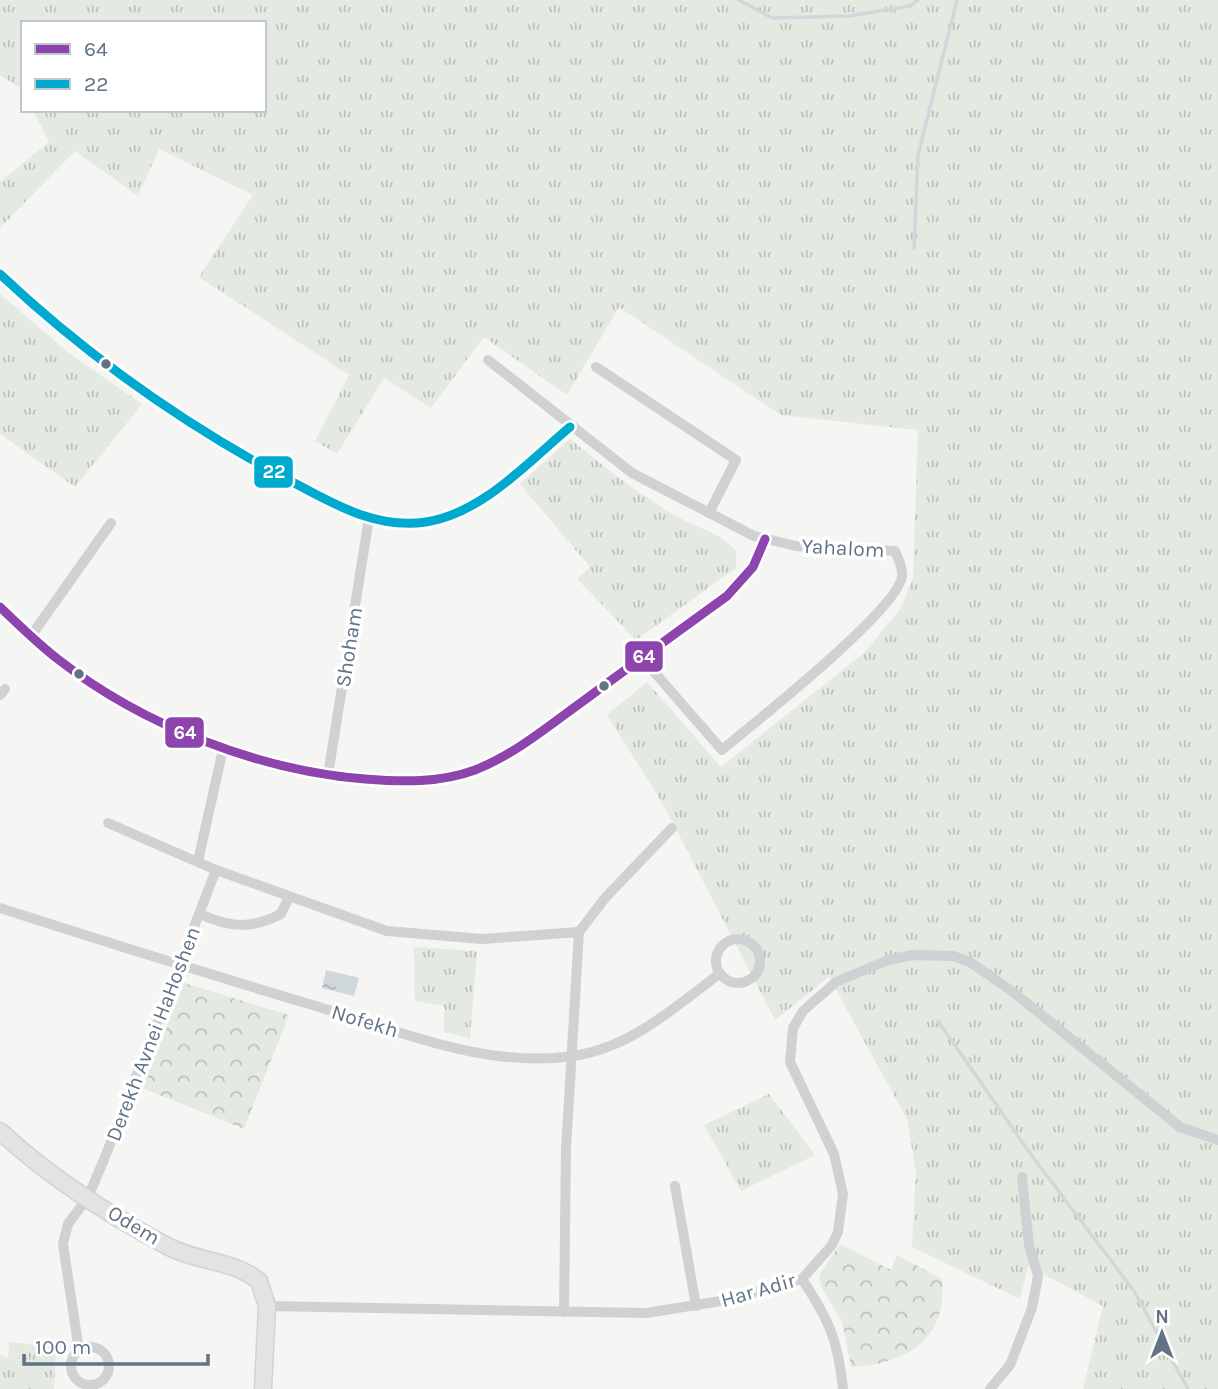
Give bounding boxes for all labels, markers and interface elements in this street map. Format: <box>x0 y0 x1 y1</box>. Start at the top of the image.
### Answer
legend <box>21 21 266 112</box>
text: 64 <box>84 37 108 61</box>
text: 22 <box>84 72 108 96</box>
unlabelled marker <box>99 357 113 371</box>
line badge: 22 <box>253 455 294 489</box>
text: 22 <box>263 461 286 483</box>
street label: Yahalom <box>801 534 885 562</box>
street label: Shoham <box>331 605 367 689</box>
line badge: 64 <box>624 640 664 673</box>
text: 64 <box>633 646 656 668</box>
unlabelled marker <box>72 667 86 681</box>
unlabelled marker <box>597 679 611 693</box>
line badge: 64 <box>164 716 205 749</box>
text: 64 <box>174 722 197 744</box>
street label: Derekh Avnei HaHoshen <box>101 923 205 1145</box>
street label: Nofekh <box>329 1000 401 1042</box>
street label: Odem <box>104 1200 164 1250</box>
street label: Har Adir <box>718 1268 798 1312</box>
north arrow <box>1127 1298 1197 1368</box>
text: N <box>1155 1306 1169 1328</box>
scale bar <box>24 1322 208 1366</box>
text: 100 m <box>35 1335 92 1359</box>

